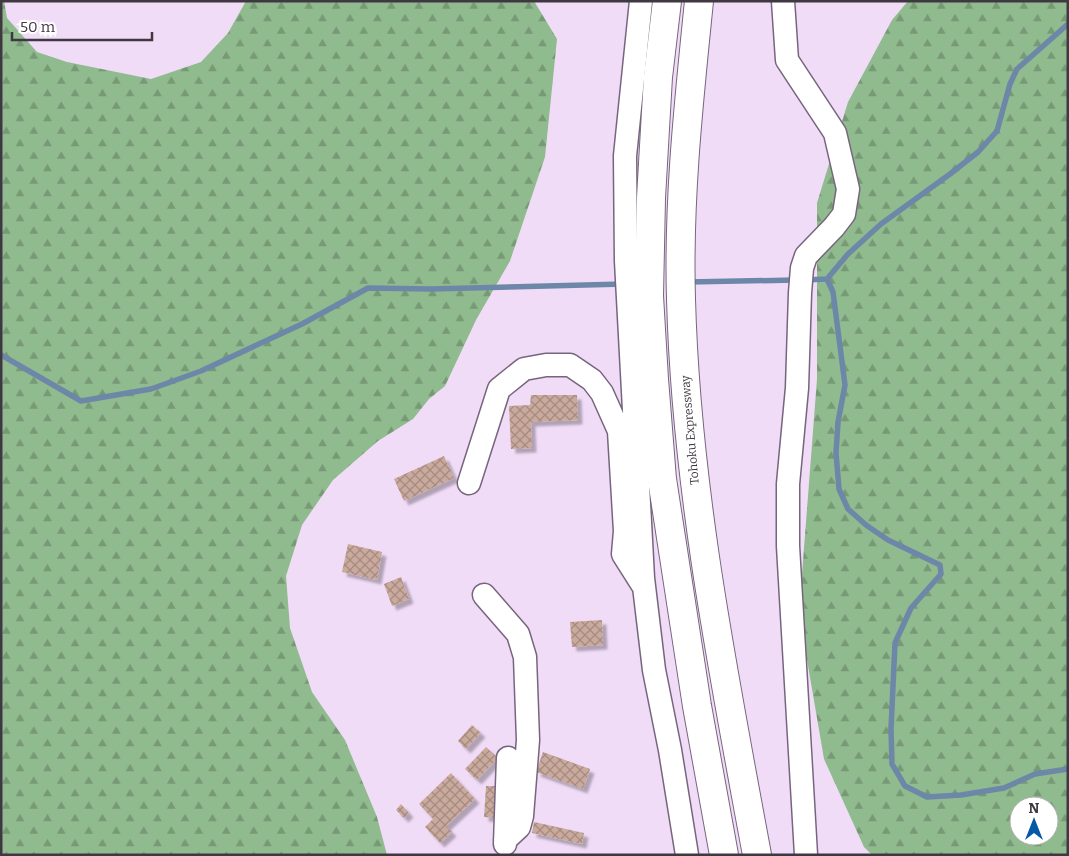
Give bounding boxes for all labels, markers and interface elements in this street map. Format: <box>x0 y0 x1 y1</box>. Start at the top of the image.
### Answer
scale bar <box>12 10 152 42</box>
text: 50 m <box>20 18 56 36</box>
street label: Tohoku Expressway <box>678 374 702 485</box>
north arrow <box>1009 796 1059 846</box>
text: N <box>1029 800 1040 817</box>

